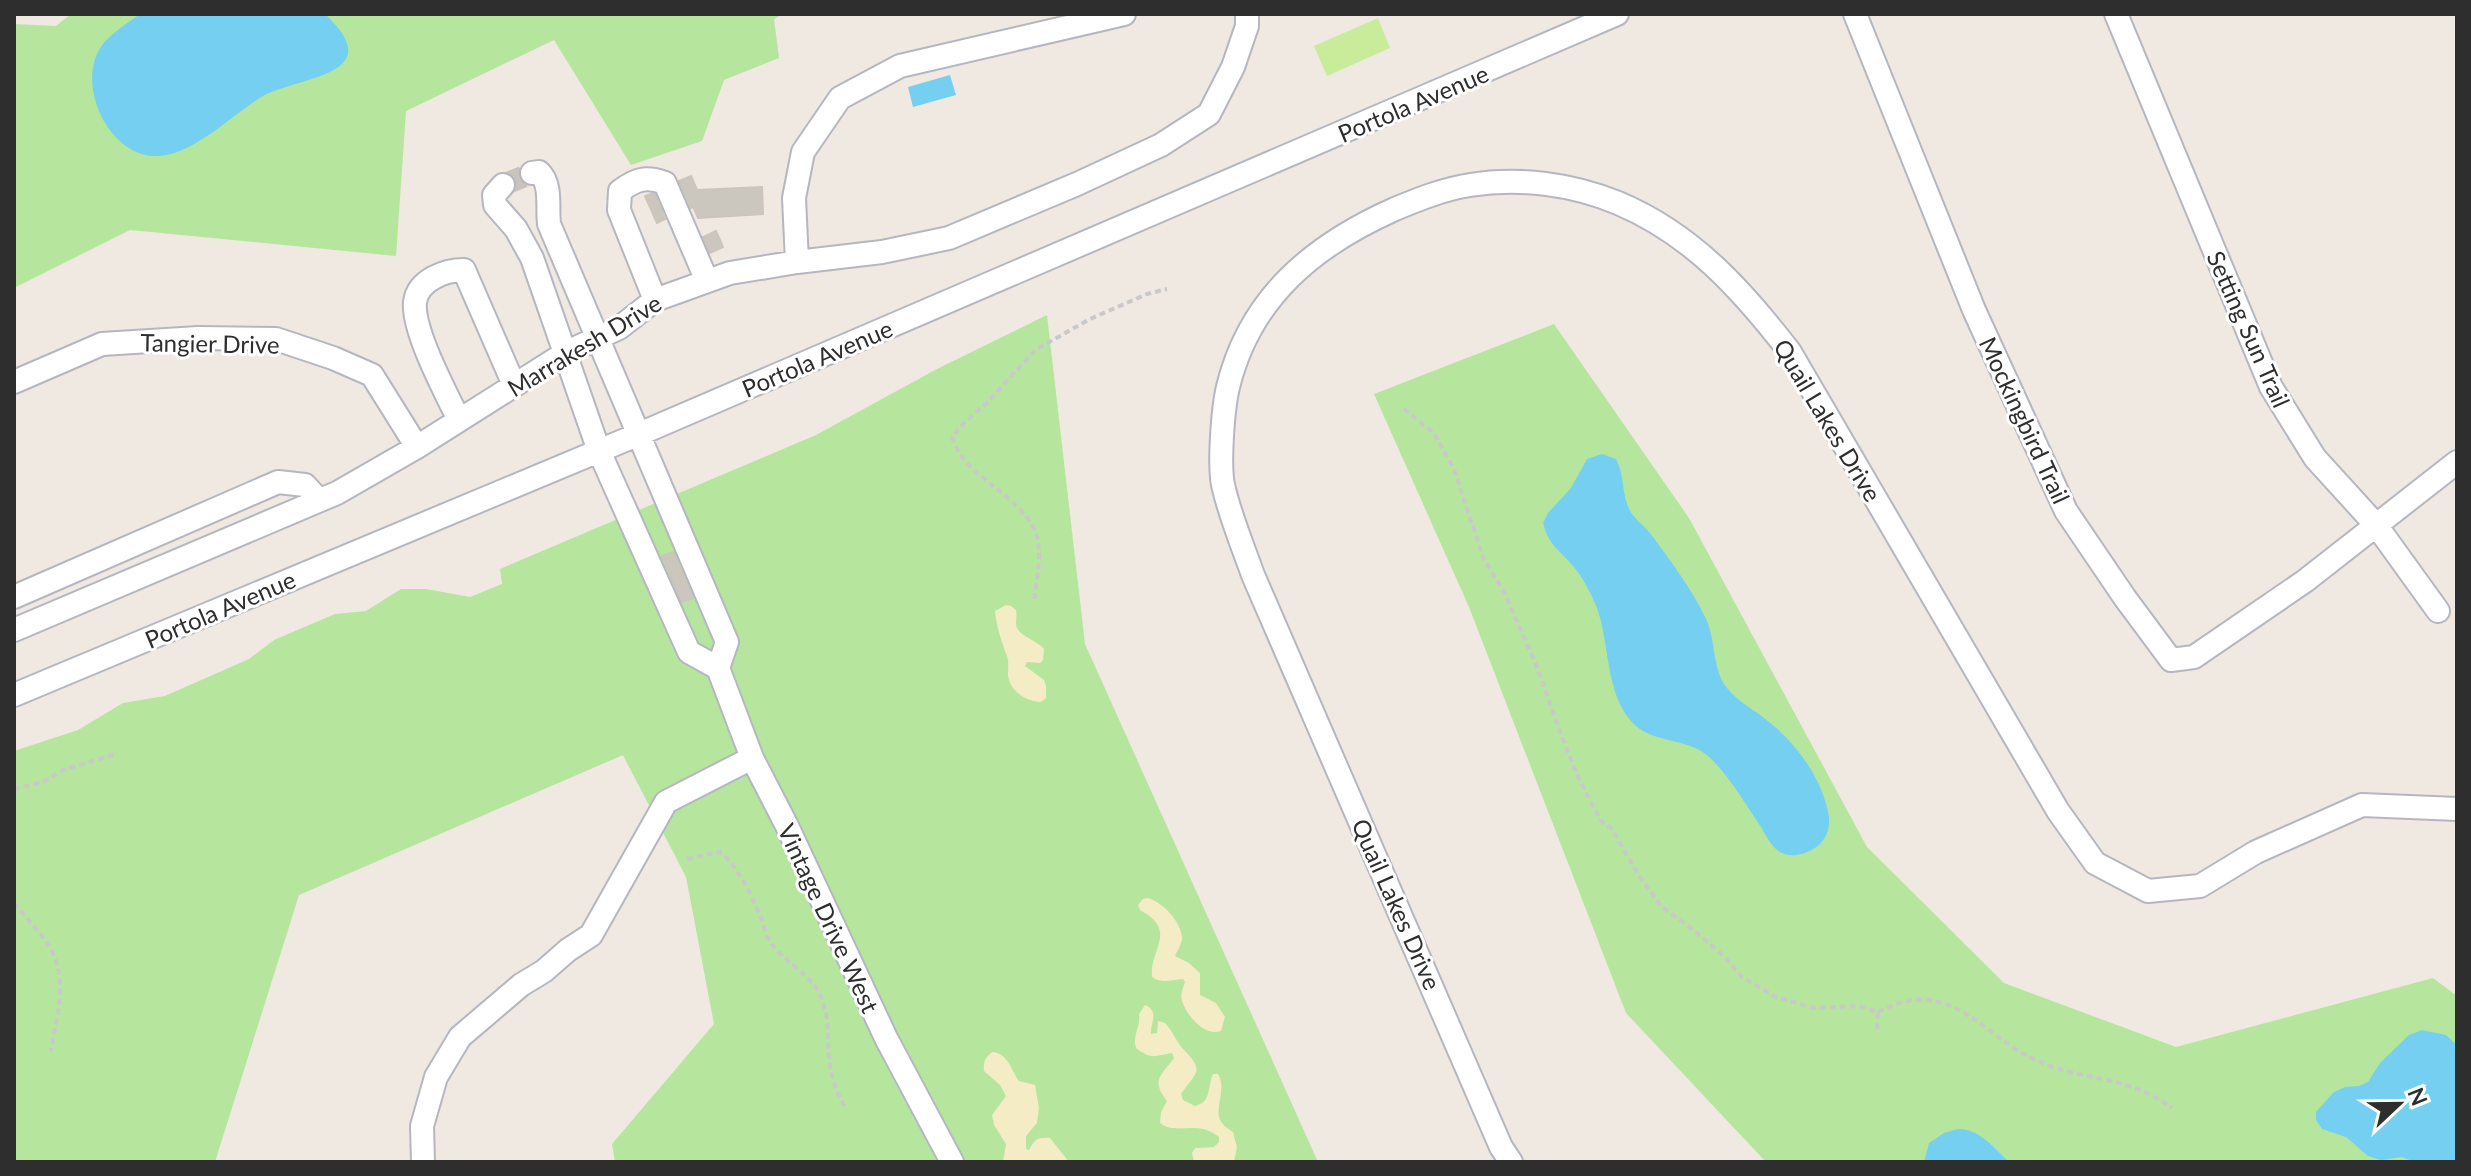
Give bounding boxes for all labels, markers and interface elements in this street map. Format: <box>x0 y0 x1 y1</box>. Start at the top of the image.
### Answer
street label: Portola Avenue <box>1333 58 1493 148</box>
street label: Setting Sun Trail <box>2202 246 2296 412</box>
street label: Marrakesh Drive <box>502 288 666 402</box>
street label: Portola Avenue <box>737 313 897 403</box>
street label: Tangier Drive <box>140 327 280 359</box>
street label: Mockingbird Trail <box>1974 332 2076 508</box>
street label: Quail Lakes Drive <box>1768 334 1888 506</box>
street label: Portola Avenue <box>140 564 300 654</box>
street label: Quail Lakes Drive <box>1346 814 1448 994</box>
street label: Vintage Drive West <box>773 819 886 1017</box>
north arrow <box>2359 1064 2439 1144</box>
text: N <box>2402 1083 2434 1109</box>

